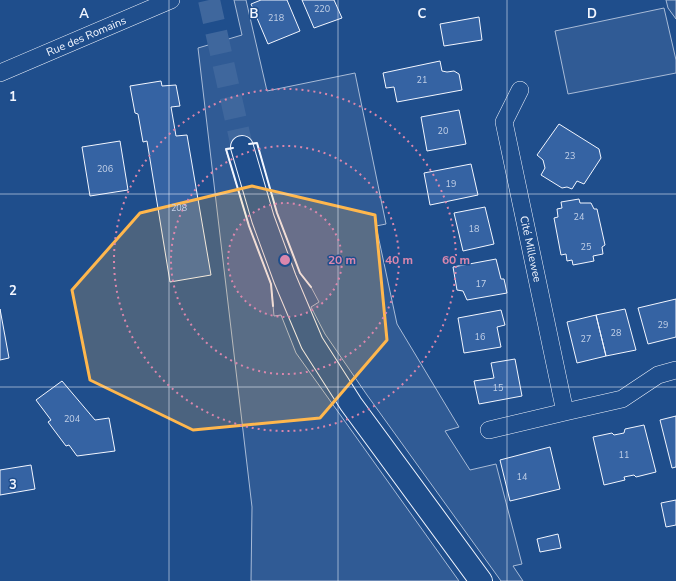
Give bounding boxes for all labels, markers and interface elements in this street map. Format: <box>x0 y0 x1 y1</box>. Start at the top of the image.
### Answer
house number: 220 <box>314 3 330 15</box>
text: A <box>79 5 89 23</box>
text: B <box>250 5 259 23</box>
text: C <box>418 5 427 23</box>
text: D <box>587 5 597 23</box>
house number: 218 <box>268 12 284 24</box>
street label: Rue des Romains <box>44 13 128 60</box>
house number: 21 <box>417 74 427 86</box>
text: 1 <box>9 88 17 106</box>
house number: 20 <box>438 125 448 137</box>
house number: 23 <box>565 150 575 162</box>
house number: 206 <box>97 163 113 175</box>
house number: 19 <box>446 178 456 190</box>
house number: 208 <box>171 202 187 214</box>
house number: 24 <box>574 211 585 223</box>
street label: Cité Millewee <box>516 215 545 284</box>
house number: 18 <box>469 223 479 235</box>
house number: 25 <box>581 241 591 253</box>
text: 20 m <box>328 252 356 268</box>
text: 40 m <box>385 252 413 268</box>
text: 60 m <box>442 252 470 268</box>
centre of rings <box>278 253 292 267</box>
house number: 17 <box>476 278 486 290</box>
text: 2 <box>9 282 17 300</box>
house number: 29 <box>658 319 668 331</box>
house number: 28 <box>611 327 621 339</box>
house number: 16 <box>475 331 485 343</box>
house number: 27 <box>581 333 591 345</box>
house number: 15 <box>493 382 503 394</box>
house number: 204 <box>64 413 81 425</box>
house number: 11 <box>619 449 629 461</box>
house number: 14 <box>517 471 528 483</box>
text: 3 <box>9 476 17 494</box>

